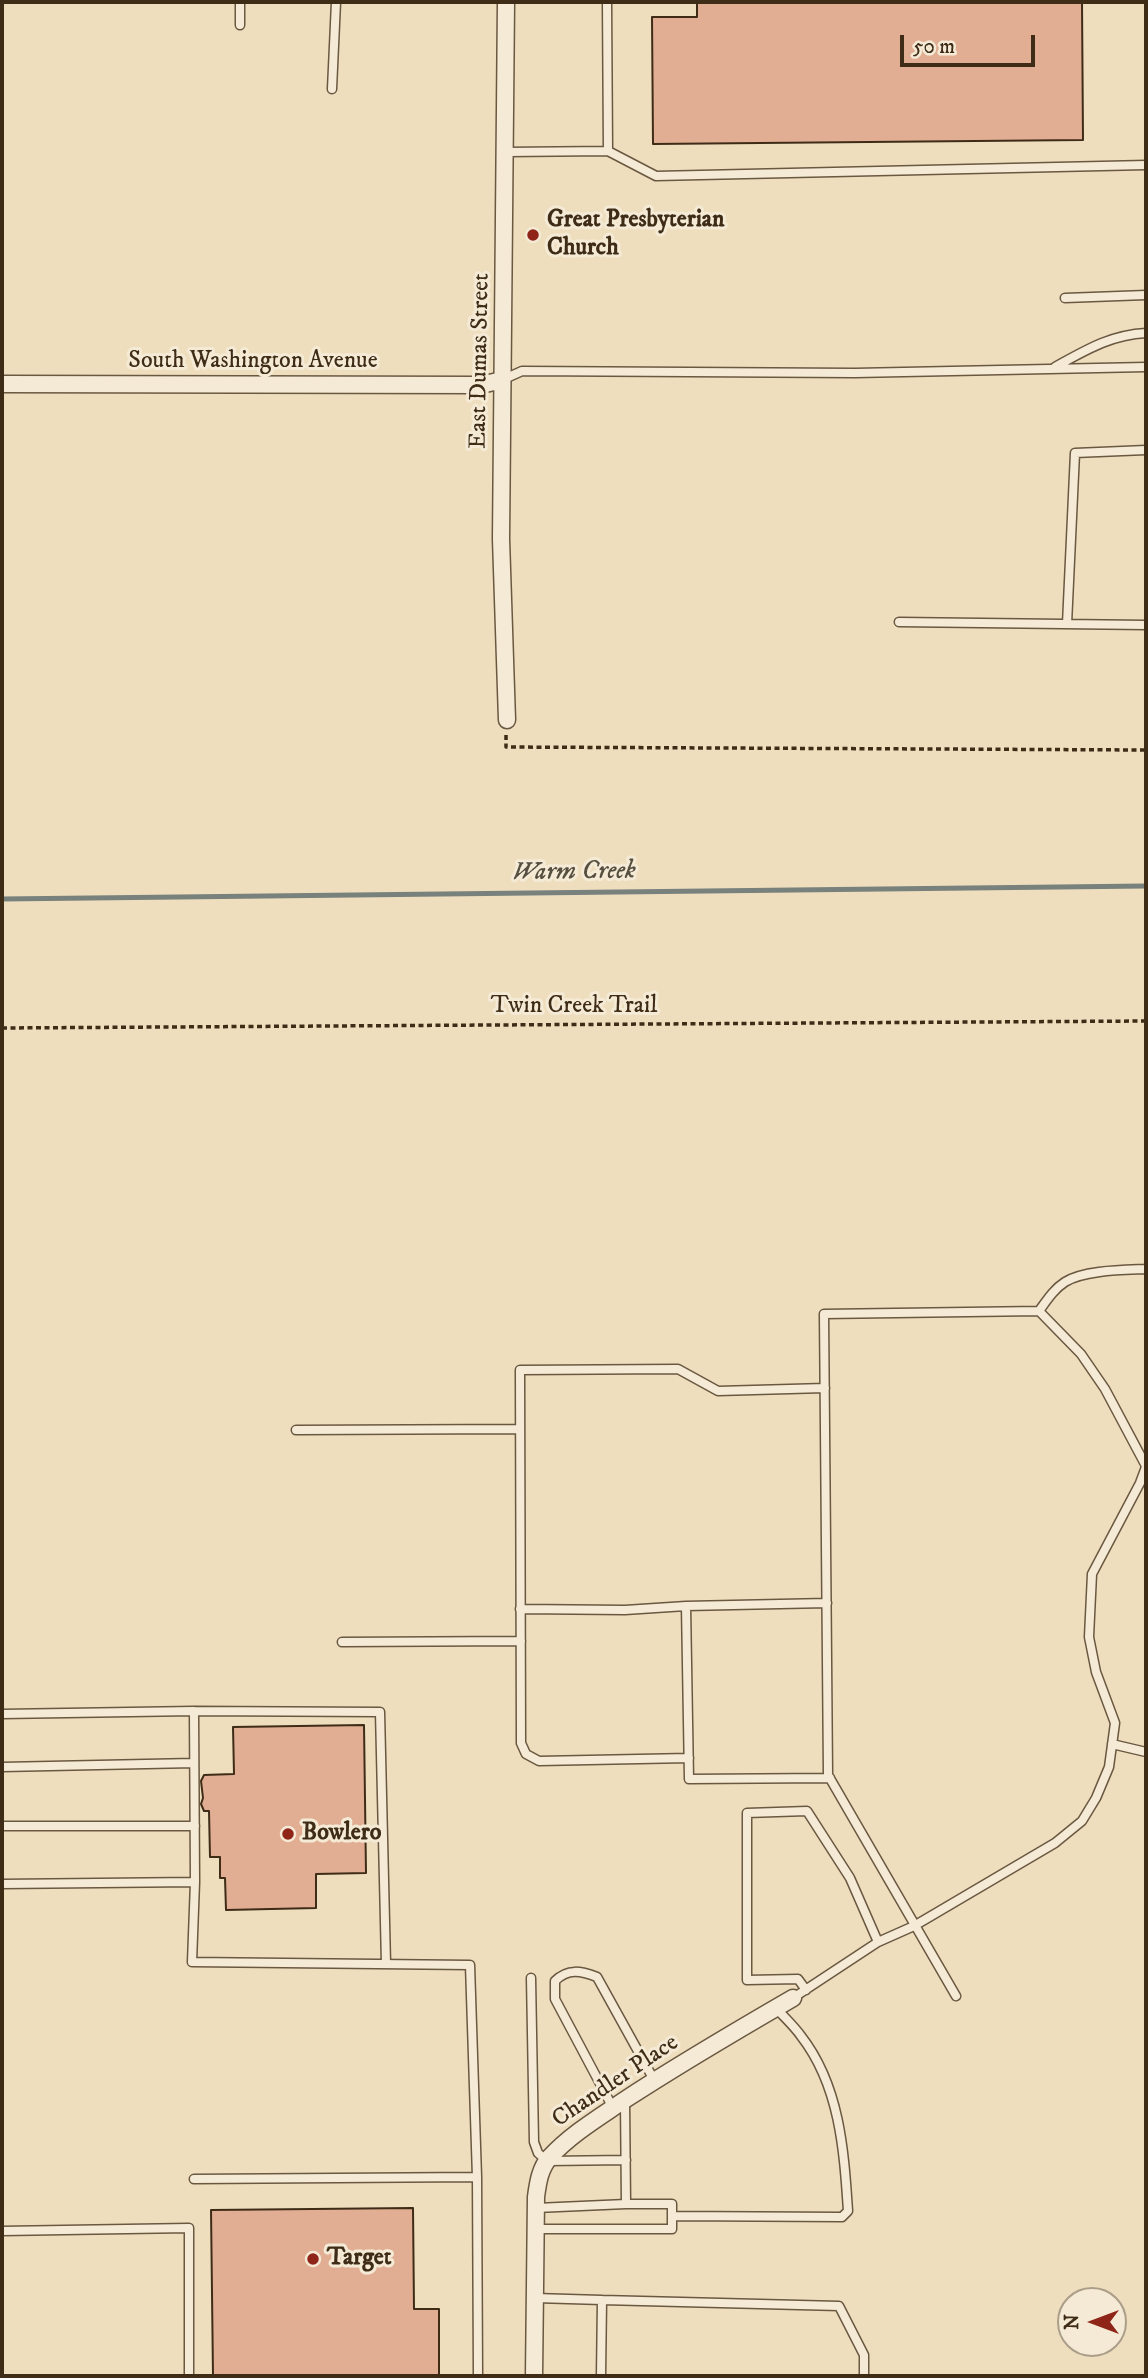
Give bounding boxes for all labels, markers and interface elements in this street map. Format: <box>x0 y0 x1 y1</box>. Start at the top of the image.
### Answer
scale bar <box>903 21 1038 65</box>
text: 50 m <box>913 34 955 60</box>
place label: Great Presbyterian Church <box>547 207 725 263</box>
marker: Great Presbyterian Church <box>525 227 541 243</box>
street label: East Dumas Street <box>465 273 497 449</box>
street label: South Washington Avenue <box>128 348 378 376</box>
water label: Warm Creek <box>512 856 636 890</box>
street label: Twin Creek Trail <box>491 993 657 1021</box>
place label: Bowlero <box>302 1820 381 1848</box>
marker: Bowlero <box>280 1826 296 1842</box>
street label: Chandler Place <box>547 2029 685 2135</box>
place label: Target <box>327 2245 391 2273</box>
marker: Target <box>305 2251 321 2267</box>
north arrow <box>1057 2287 1127 2357</box>
text: N <box>1061 2314 1084 2330</box>

